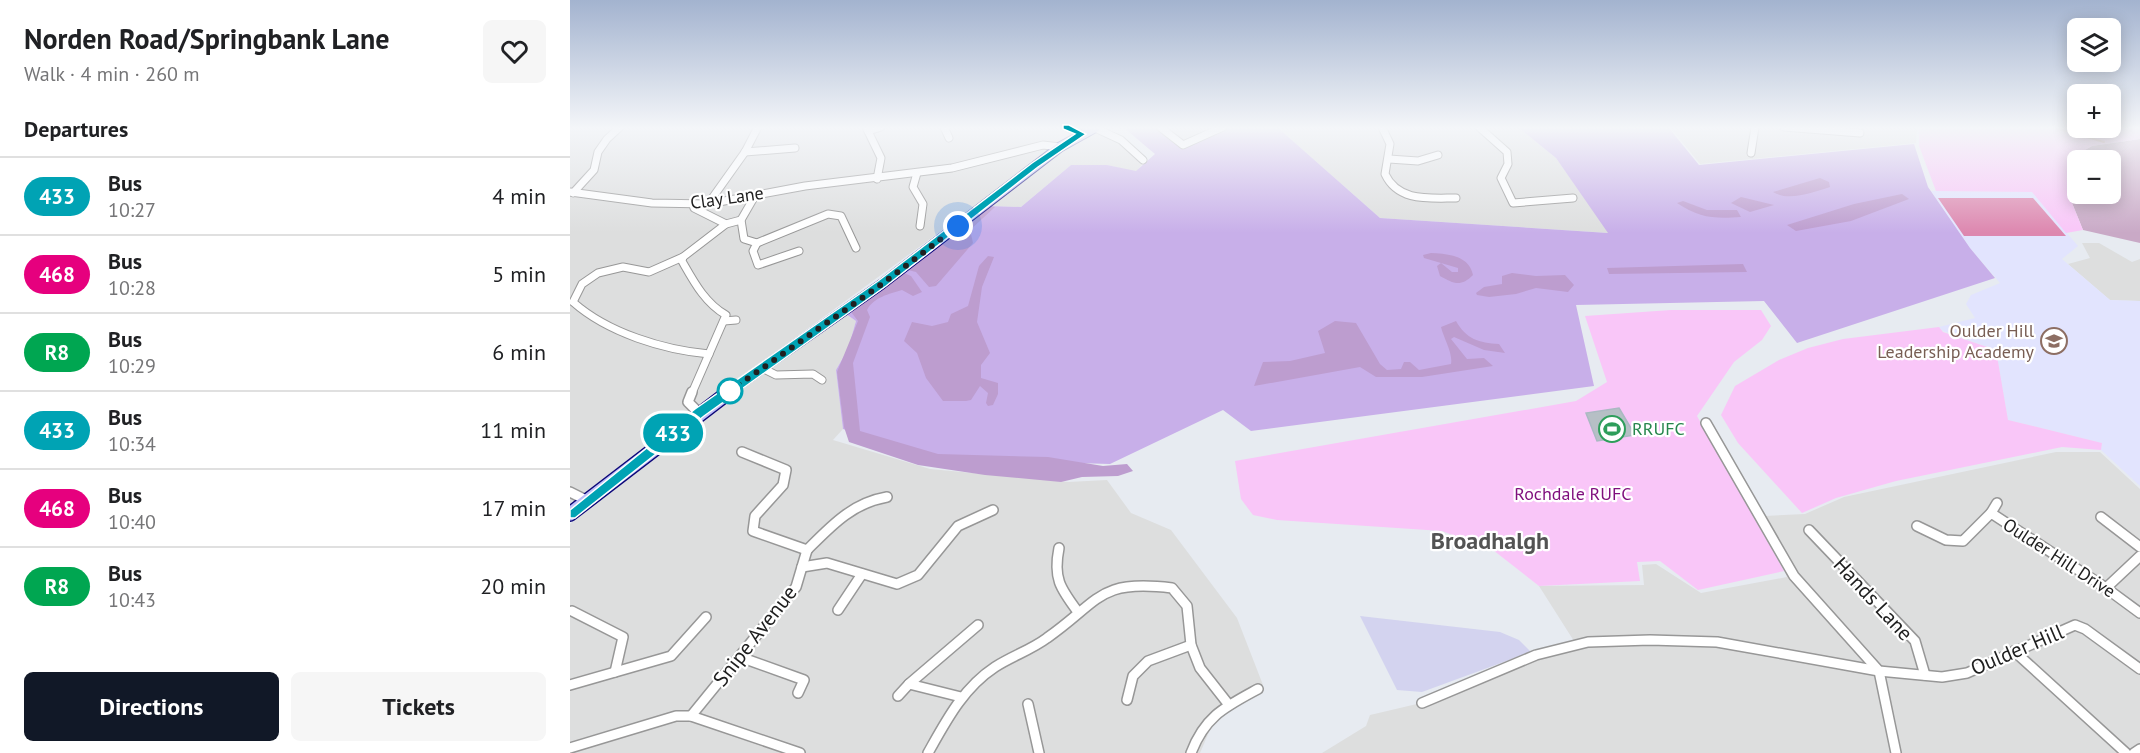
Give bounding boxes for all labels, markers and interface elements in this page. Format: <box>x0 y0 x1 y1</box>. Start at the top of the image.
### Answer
map controls <box>2067 18 2121 204</box>
button: layers <box>2067 18 2121 72</box>
text: Norden Road/Springbank Lane <box>24 20 389 57</box>
button: heart <box>483 20 546 83</box>
text: Walk · 4 min · 260 m <box>24 61 200 87</box>
button: + <box>2067 84 2121 138</box>
text: Departures <box>24 115 128 143</box>
button: − <box>2067 150 2121 204</box>
text: Bus <box>108 169 142 197</box>
street label: Clay Lane <box>689 181 765 214</box>
text: 4 min <box>492 182 546 210</box>
text: 433 <box>39 183 75 210</box>
text: 10:27 <box>108 197 156 223</box>
your location <box>943 211 973 241</box>
text: Bus <box>108 247 142 275</box>
text: 5 min <box>492 260 546 288</box>
text: 468 <box>39 261 75 288</box>
text: 10:28 <box>108 275 156 301</box>
place label: Oulder Hill Leadership Academy <box>1877 319 2035 363</box>
text: Bus <box>108 325 142 353</box>
school or university icon: Oulder Hill Leadership Academy <box>2039 326 2069 356</box>
text: 6 min <box>492 338 546 366</box>
text: R8 <box>45 339 69 366</box>
text: 10:29 <box>108 353 156 379</box>
unlabelled marker <box>717 378 743 404</box>
text: Bus <box>108 403 142 431</box>
line badge: 433 <box>638 414 708 452</box>
sports icon: RRUFC <box>1597 414 1627 444</box>
text: 11 min <box>480 416 546 444</box>
text: 433 <box>39 417 75 444</box>
place label: RRUFC <box>1632 417 1685 440</box>
text: 433 <box>655 420 691 447</box>
text: 10:34 <box>108 431 156 457</box>
text: Bus <box>108 481 142 509</box>
park label: Rochdale RUFC <box>1514 482 1632 505</box>
text: 17 min <box>482 494 546 522</box>
text: 468 <box>39 495 75 522</box>
text: 10:40 <box>108 509 156 535</box>
street label: Oulder Hill Drive <box>1999 513 2120 603</box>
district label: Broadhalgh <box>1431 525 1549 556</box>
street label: Hands Lane <box>1828 551 1919 646</box>
text: Bus <box>108 559 142 587</box>
text: 20 min <box>480 572 546 600</box>
text: R8 <box>45 573 69 600</box>
street label: Snipe Avenue <box>707 580 802 692</box>
text: 10:43 <box>108 587 156 613</box>
street label: Oulder Hill <box>1966 618 2067 681</box>
button: Directions <box>24 672 279 741</box>
button: Tickets <box>291 672 546 741</box>

